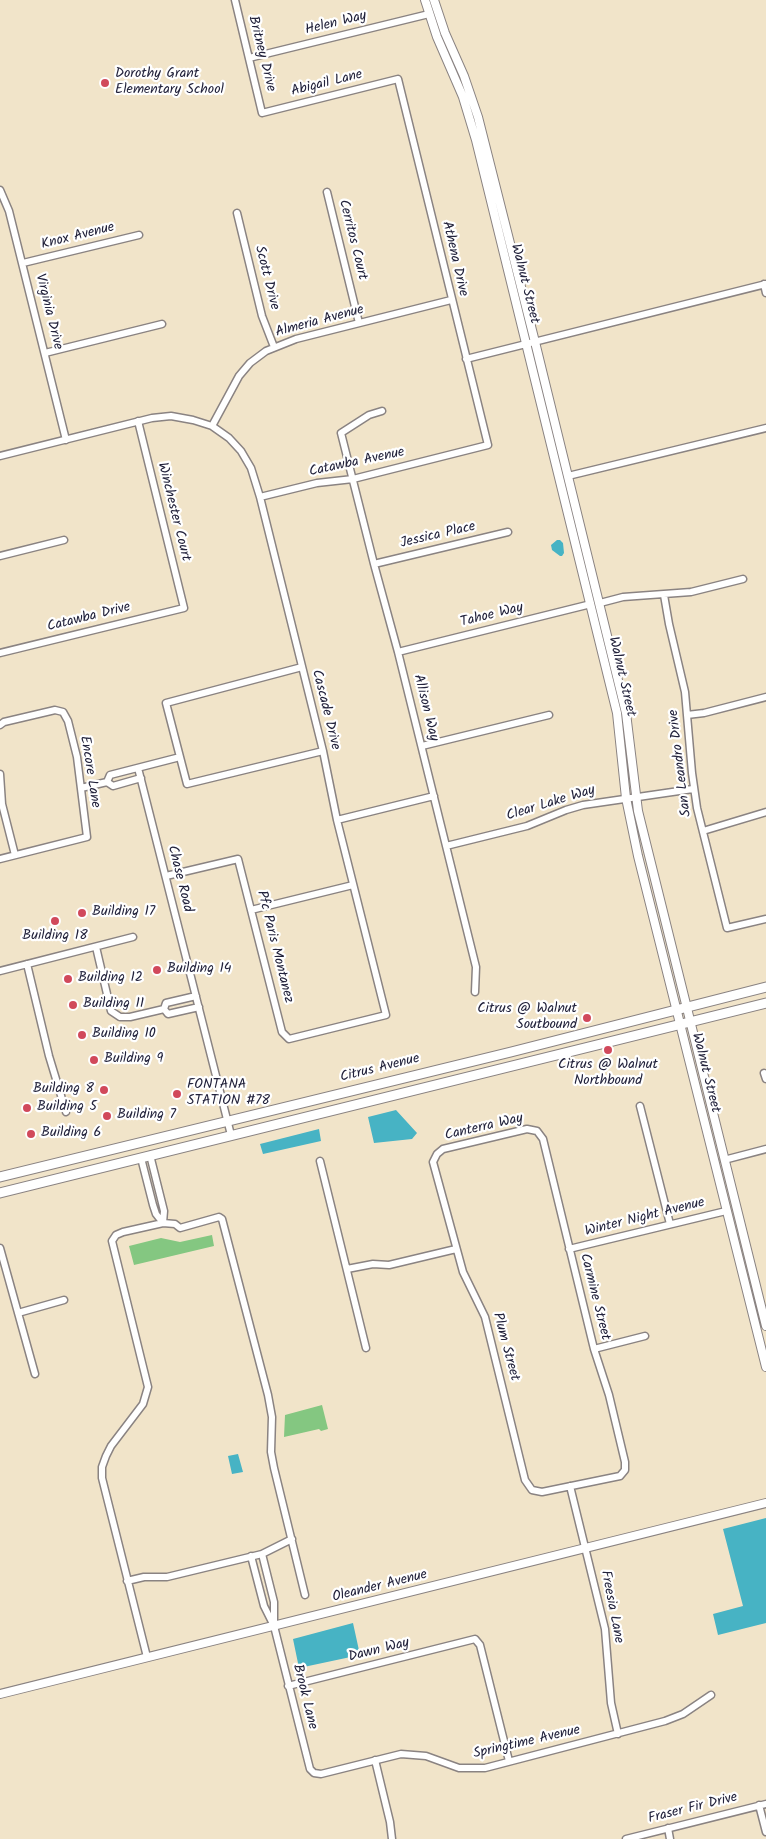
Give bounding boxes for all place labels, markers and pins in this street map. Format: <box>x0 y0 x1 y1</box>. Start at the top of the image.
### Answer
place label: Dorothy Grant Elementary School <box>115 67 224 100</box>
marker: Dorothy Grant Elementary School <box>99 77 111 89</box>
place label: Building 17 <box>92 905 155 921</box>
marker: Building 17 <box>76 907 88 919</box>
marker: Building 18 <box>49 915 61 927</box>
place label: Building 18 <box>22 929 88 945</box>
place label: Building 14 <box>167 962 232 978</box>
marker: Building 14 <box>151 964 163 976</box>
place label: Building 12 <box>78 971 143 987</box>
marker: Building 12 <box>62 973 74 985</box>
place label: Building 11 <box>83 997 144 1013</box>
marker: Building 11 <box>67 999 79 1011</box>
place label: Citrus @ Walnut Soutbound <box>477 1002 577 1034</box>
marker: Citrus @ Walnut Soutbound <box>581 1012 593 1024</box>
place label: Building 10 <box>92 1027 156 1043</box>
marker: Building 10 <box>76 1029 88 1041</box>
marker: Citrus @ Walnut Northbound <box>602 1044 614 1056</box>
place label: Building 9 <box>104 1052 163 1068</box>
marker: Building 9 <box>88 1054 100 1066</box>
place label: Citrus @ Walnut Northbound <box>558 1058 658 1090</box>
place label: FONTANA STATION #78 <box>187 1078 270 1110</box>
place label: Building 8 <box>33 1082 94 1098</box>
marker: Building 8 <box>98 1084 110 1096</box>
marker: FONTANA STATION #78 <box>171 1088 183 1100</box>
place label: Building 5 <box>37 1100 97 1116</box>
marker: Building 5 <box>21 1102 33 1114</box>
place label: Building 7 <box>117 1108 176 1124</box>
marker: Building 7 <box>101 1110 113 1122</box>
place label: Building 6 <box>41 1126 101 1142</box>
marker: Building 6 <box>25 1128 37 1140</box>

